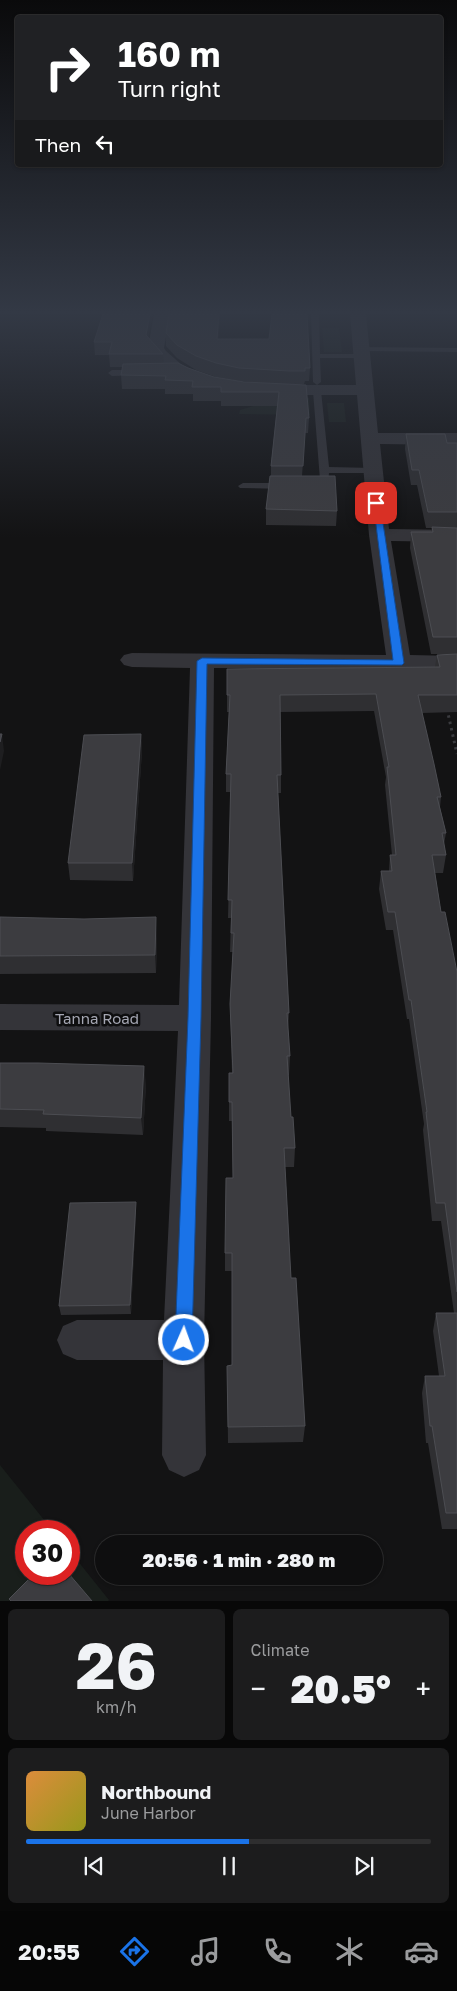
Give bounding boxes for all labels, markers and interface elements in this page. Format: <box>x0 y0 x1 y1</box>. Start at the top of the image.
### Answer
text: 160 m <box>118 33 220 75</box>
icon: right <box>35 35 100 100</box>
text: Turn right <box>118 75 221 102</box>
icon: left <box>91 130 119 158</box>
text: Then <box>35 133 81 156</box>
pin <box>355 482 397 524</box>
icon: arrive <box>362 489 390 517</box>
street label: Tanna Road <box>55 1009 139 1027</box>
position arrow <box>157 1313 209 1365</box>
speed limit sign: 30 <box>15 1520 80 1585</box>
text: 20:56 · 1 min · 280 m <box>143 1548 335 1571</box>
text: 26 <box>76 1625 157 1703</box>
text: Climate <box>251 1640 310 1660</box>
text: 20.5° <box>291 1666 391 1711</box>
text: − <box>251 1672 266 1705</box>
text: + <box>416 1672 431 1705</box>
text: km/h <box>96 1697 137 1717</box>
text: Northbound <box>101 1780 211 1803</box>
text: June Harbor <box>101 1803 196 1823</box>
icon: previous <box>80 1852 108 1880</box>
icon: pause <box>215 1852 243 1880</box>
icon: next <box>350 1852 378 1880</box>
icon: directions <box>117 1934 152 1969</box>
icon: music <box>188 1934 223 1969</box>
icon: phone <box>260 1934 295 1969</box>
icon: climate <box>332 1934 367 1969</box>
icon: car <box>404 1934 439 1969</box>
text: 20:55 <box>18 1938 80 1965</box>

